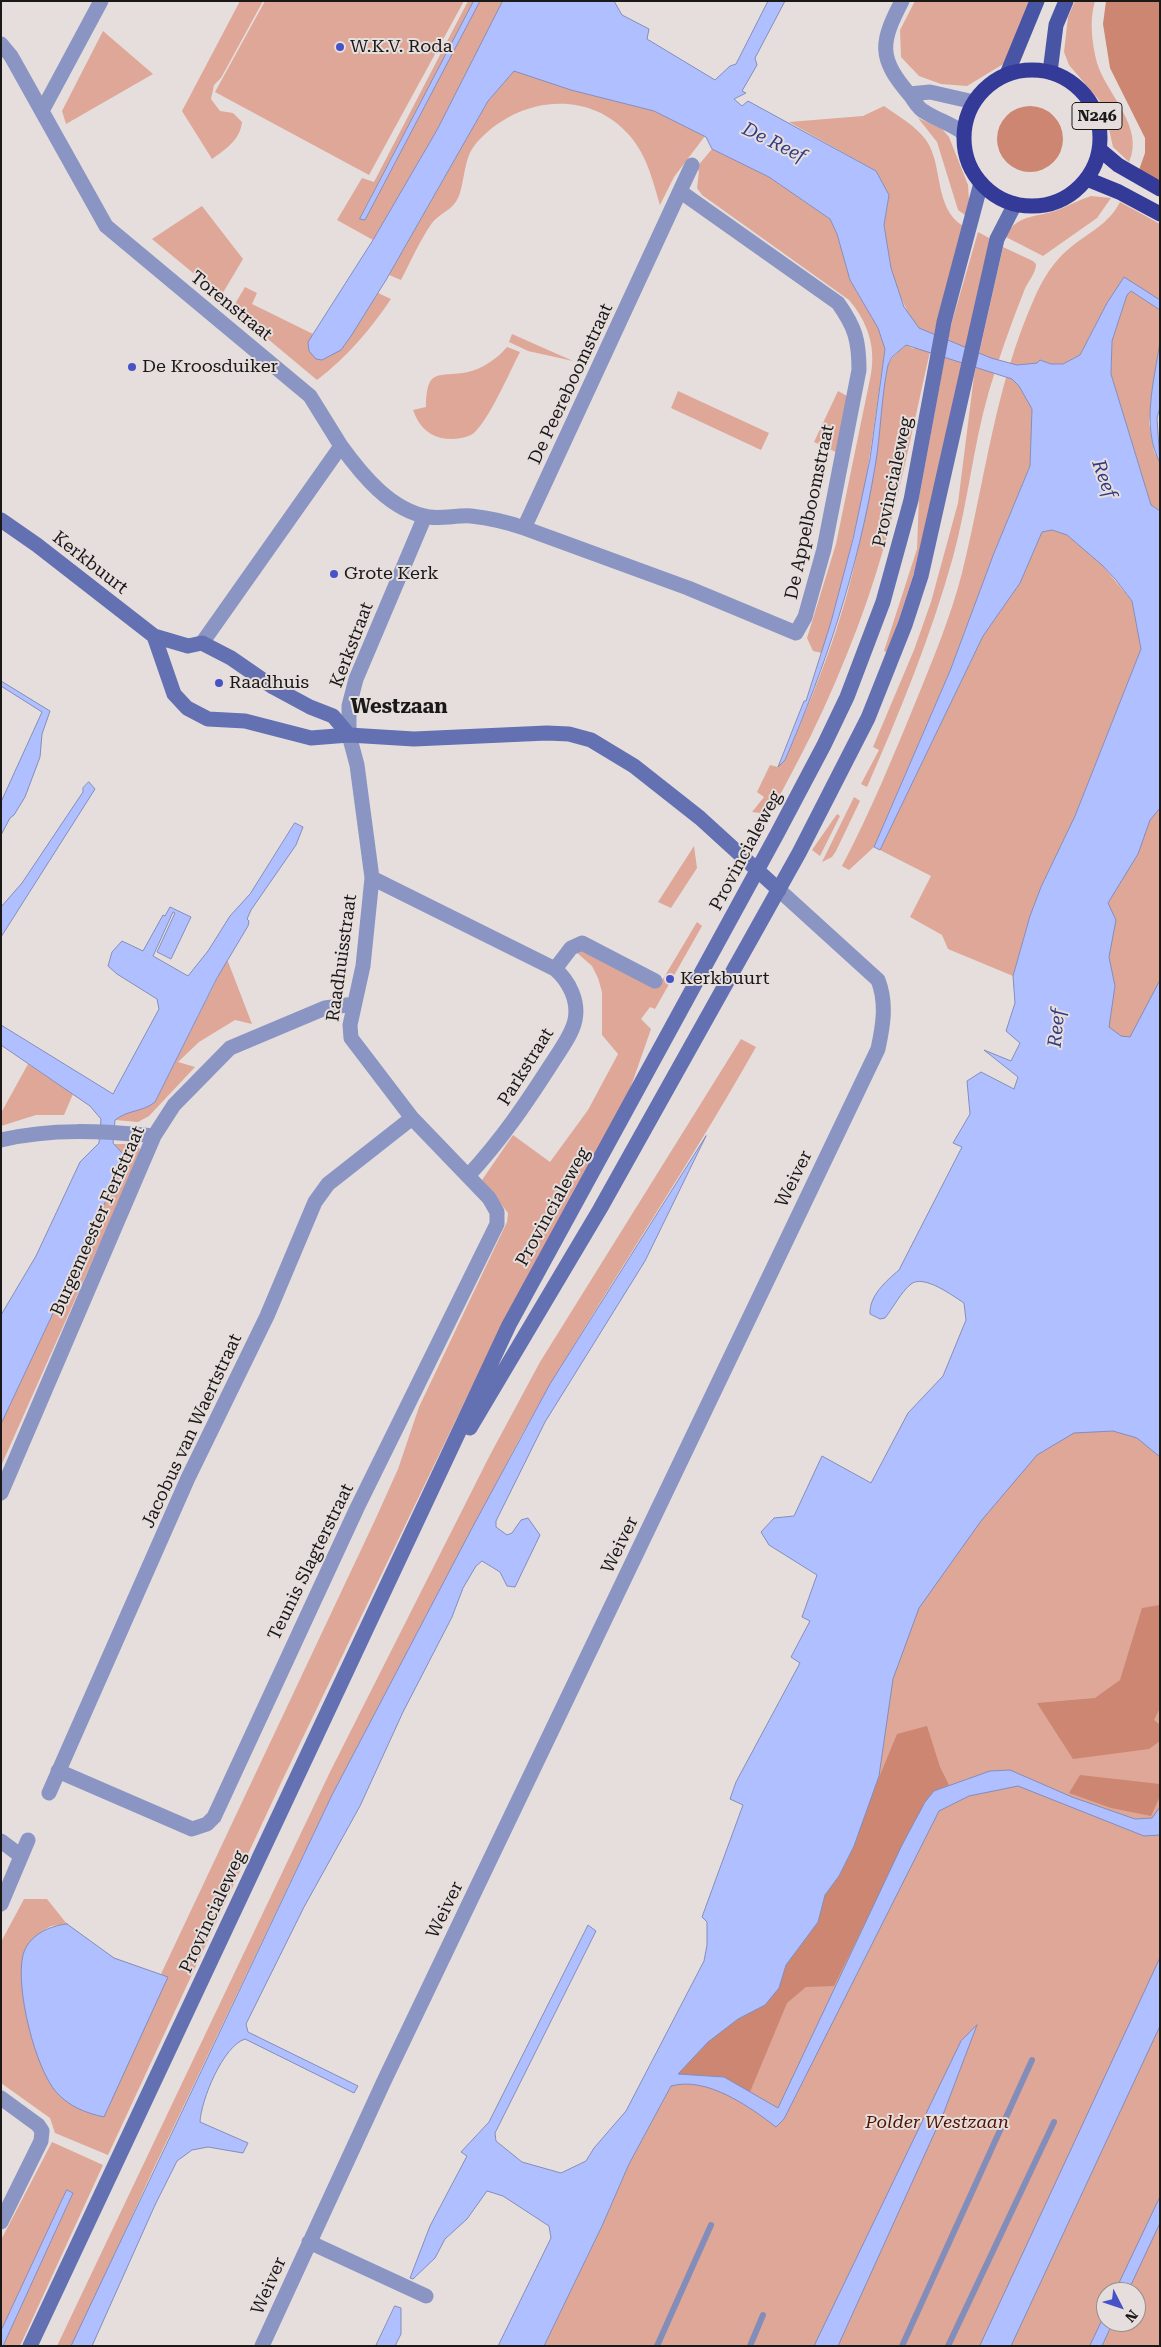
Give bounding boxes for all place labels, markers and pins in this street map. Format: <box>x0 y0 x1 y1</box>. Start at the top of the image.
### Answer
place label: W.K.V. Roda <box>350 36 453 58</box>
marker: W.K.V. Roda <box>334 41 346 53</box>
place label: De Kroosduiker <box>142 356 278 378</box>
marker: De Kroosduiker <box>126 361 138 373</box>
place label: Grote Kerk <box>344 563 439 585</box>
marker: Grote Kerk <box>328 568 340 580</box>
place label: Raadhuis <box>229 672 309 694</box>
marker: Raadhuis <box>213 677 225 689</box>
place label: Kerkbuurt <box>680 968 769 990</box>
marker: Kerkbuurt <box>664 973 676 985</box>

